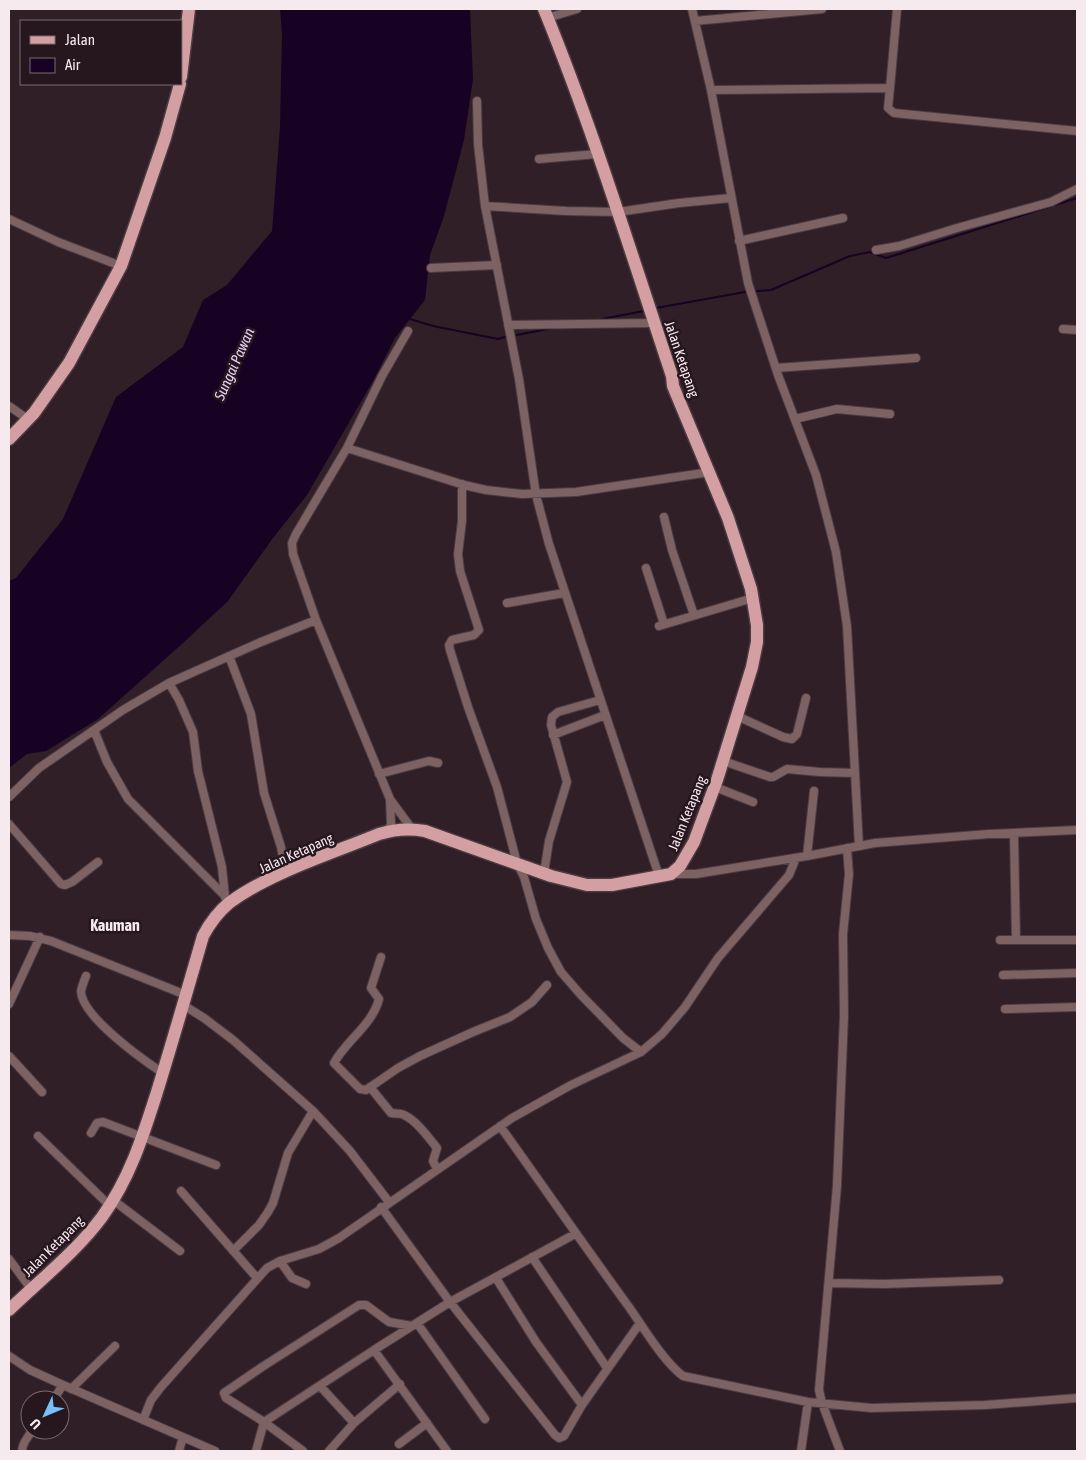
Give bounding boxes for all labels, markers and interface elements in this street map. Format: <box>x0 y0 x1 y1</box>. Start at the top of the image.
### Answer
legend <box>20 20 182 85</box>
text: Jalan <box>65 31 95 48</box>
text: Air <box>65 56 81 73</box>
street label: Jalan Ketapang <box>662 319 702 399</box>
water label: Sungai Pawan <box>210 325 257 404</box>
street label: Jalan Ketapang <box>665 773 709 853</box>
street label: Jalan Ketapang <box>256 830 336 876</box>
district label: Kauman <box>90 916 140 934</box>
street label: Jalan Ketapang <box>19 1212 87 1280</box>
north arrow <box>20 1390 70 1440</box>
text: U <box>27 1416 44 1433</box>

